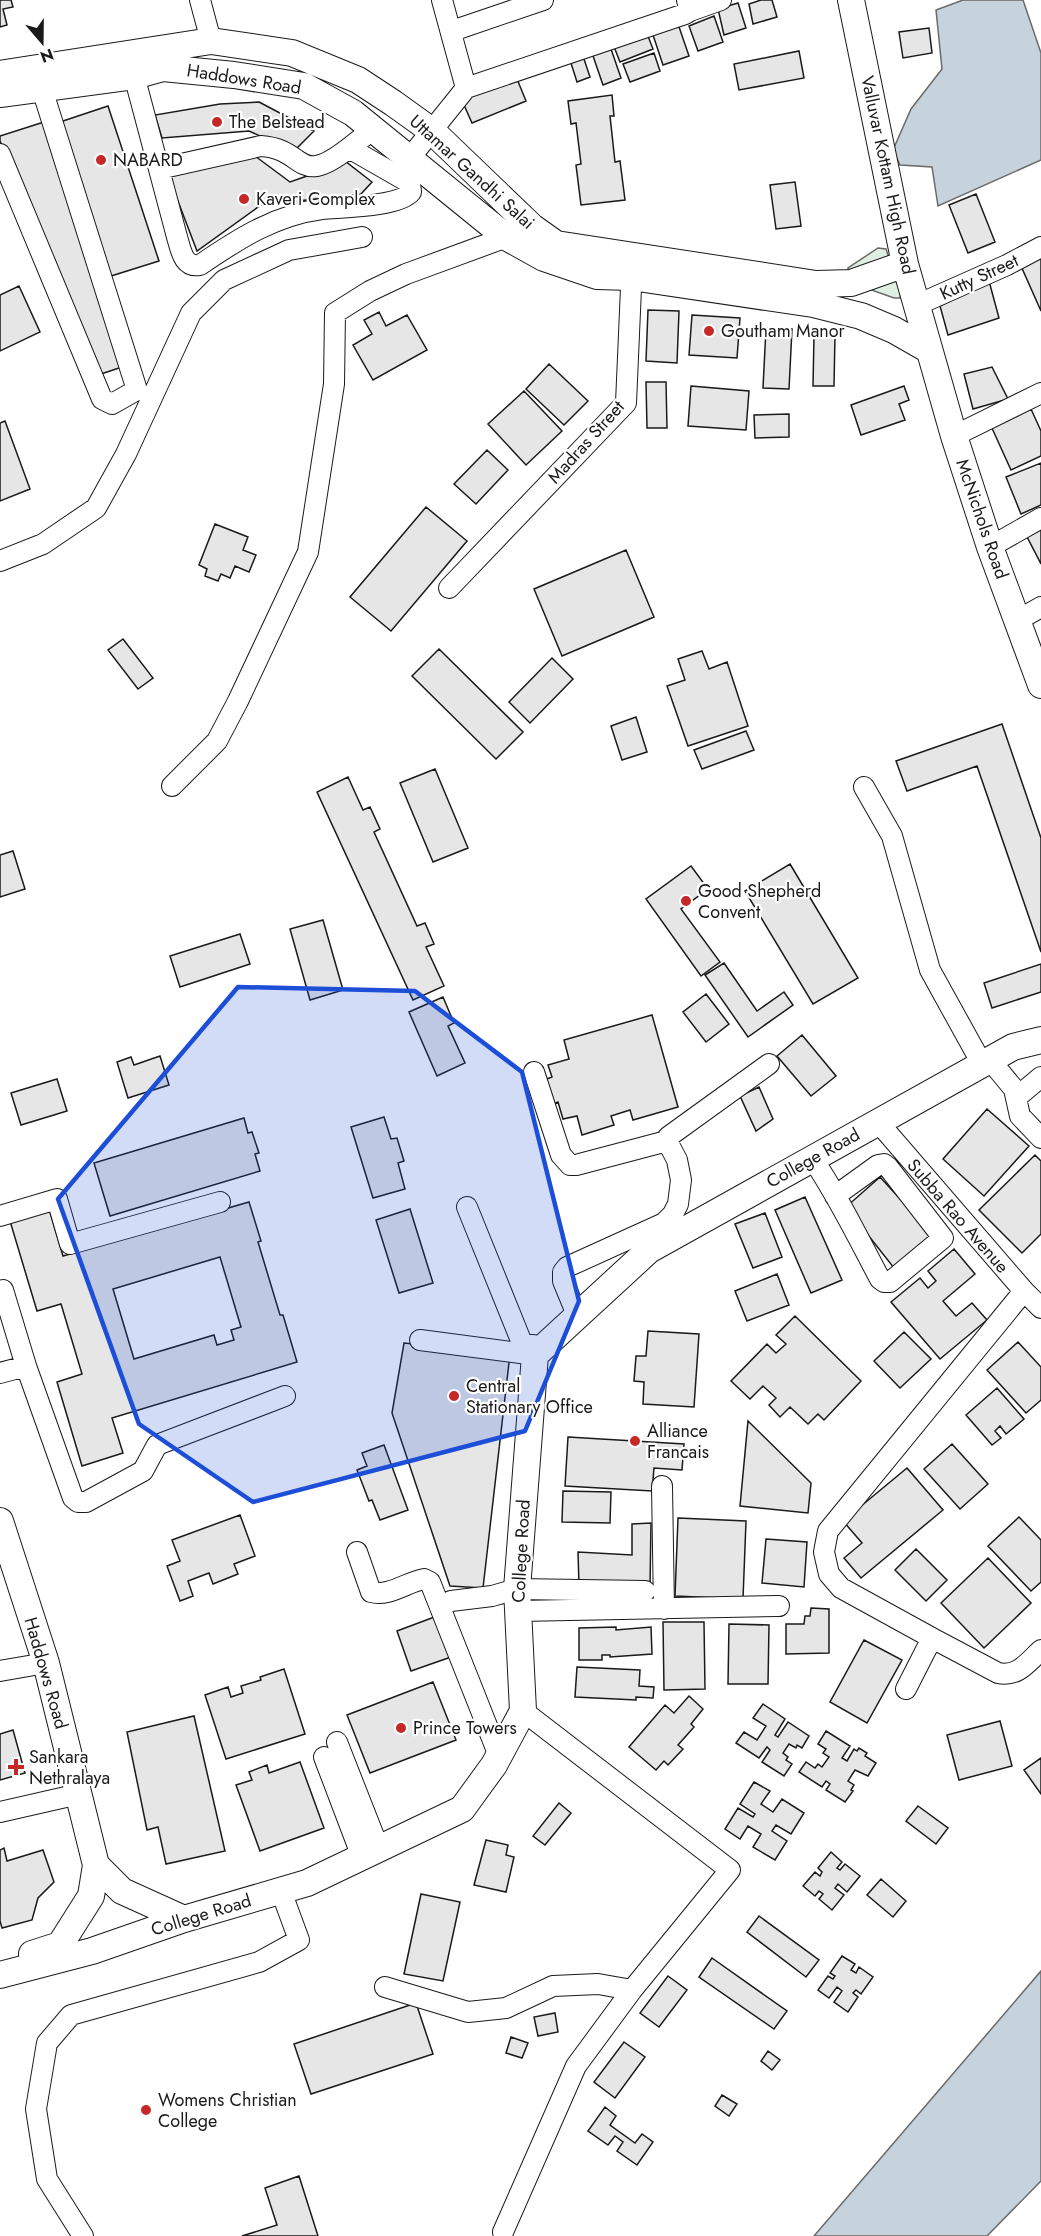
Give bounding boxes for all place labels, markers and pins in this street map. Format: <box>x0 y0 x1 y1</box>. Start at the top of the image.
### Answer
place label: The Belstead <box>229 109 325 135</box>
marker: The Belstead <box>210 115 224 129</box>
place label: NABARD <box>113 147 183 173</box>
marker: NABARD <box>94 153 108 167</box>
place label: Kaveri Complex <box>256 186 376 212</box>
marker: Kaveri Complex <box>237 192 251 206</box>
place label: Goutham Manor <box>721 318 846 344</box>
marker: Goutham Manor <box>702 324 716 338</box>
place label: Good Shepherd Convent <box>698 878 821 925</box>
marker: Good Shepherd Convent <box>679 894 693 908</box>
place label: Central Stationary Office <box>466 1373 593 1420</box>
marker: Central Stationary Office <box>447 1389 461 1403</box>
place label: Alliance Francais <box>647 1418 709 1465</box>
marker: Alliance Francais <box>628 1434 642 1448</box>
place label: Prince Towers <box>413 1715 517 1741</box>
marker: Prince Towers <box>394 1721 408 1735</box>
place label: Sankara Nethralaya <box>29 1744 110 1791</box>
marker: Sankara Nethralaya <box>7 1758 25 1776</box>
place label: Womens Christian College <box>158 2087 297 2134</box>
marker: Womens Christian College <box>139 2103 153 2117</box>

